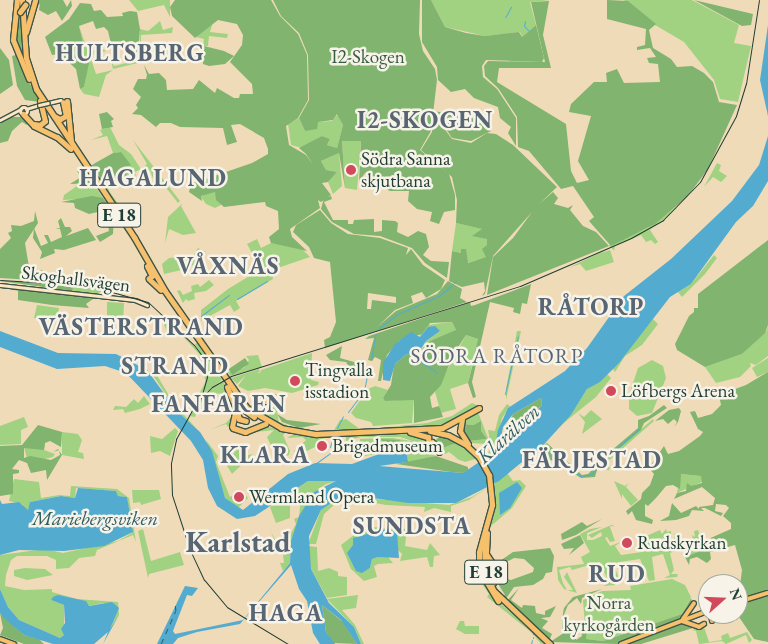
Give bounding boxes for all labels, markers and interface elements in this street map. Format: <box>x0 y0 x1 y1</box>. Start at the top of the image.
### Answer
district label: HULTSBERG <box>54 39 206 67</box>
park label: I2-Skogen <box>331 46 405 68</box>
district label: I2-SKOGEN <box>356 106 494 134</box>
place label: Södra Sanna skjutbana <box>361 148 451 192</box>
district label: HAGALUND <box>78 164 228 192</box>
marker: Södra Sanna skjutbana <box>345 164 357 176</box>
road number: E 18 <box>96 200 142 230</box>
district label: VÅXNÄS <box>176 252 280 280</box>
street label: Skoghallsvägen <box>20 261 132 297</box>
district label: RÅTORP <box>537 293 645 321</box>
district label: VÄSTERSTRAND <box>37 313 245 341</box>
district label: SÖDRA RÅTORP <box>409 343 585 369</box>
district label: STRAND <box>120 352 230 380</box>
place label: Tingvalla isstadion <box>305 359 373 403</box>
marker: Tingvalla isstadion <box>289 375 301 387</box>
place label: Löfbergs Arena <box>621 380 735 402</box>
marker: Löfbergs Arena <box>605 385 617 397</box>
district label: FANFAREN <box>150 390 288 418</box>
water label: Klarälven <box>472 399 544 469</box>
place label: Brigadmuseum <box>332 435 443 457</box>
marker: Brigadmuseum <box>316 440 328 452</box>
district label: KLARA <box>219 441 311 469</box>
district label: FÄRJESTAD <box>521 446 663 474</box>
place label: Wermland Opera <box>249 486 374 508</box>
marker: Wermland Opera <box>233 491 245 503</box>
water label: Mariebergsviken <box>32 506 158 530</box>
district label: SUNDSTA <box>352 512 472 540</box>
district label: Karlstad <box>185 526 291 560</box>
place label: Rudskyrkan <box>637 532 726 554</box>
marker: Rudskyrkan <box>621 537 633 549</box>
road number: E 18 <box>464 556 508 588</box>
district label: RUD <box>588 560 646 588</box>
north arrow <box>698 574 748 624</box>
text: N <box>726 586 747 603</box>
park label: Norra kyrkogården <box>563 592 655 636</box>
district label: HAGA <box>248 599 324 627</box>

